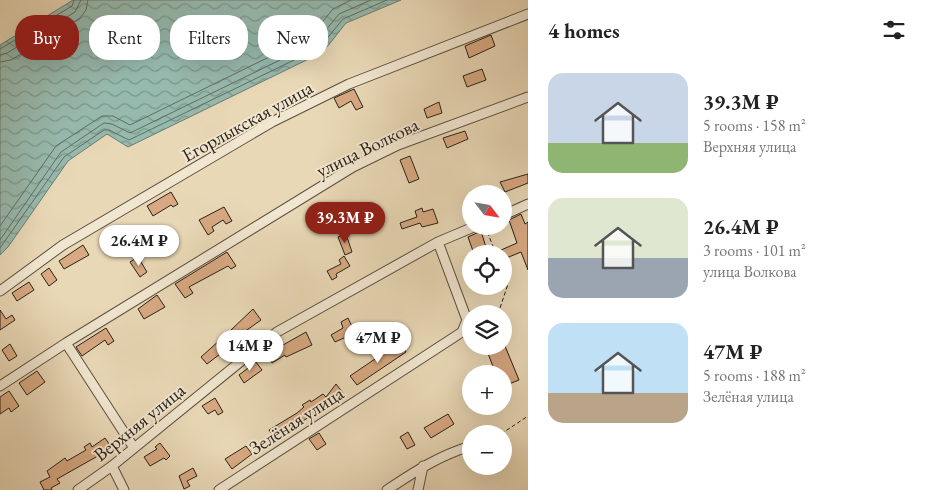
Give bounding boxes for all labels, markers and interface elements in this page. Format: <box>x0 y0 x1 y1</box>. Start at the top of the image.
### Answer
chip: Buy <box>15 15 79 60</box>
chip: Rent <box>89 15 160 60</box>
chip: Filters <box>170 15 248 60</box>
chip: New <box>258 15 328 60</box>
icon: filters <box>880 16 908 44</box>
text: 4 homes <box>548 17 620 44</box>
street label: Егорлыкская улица <box>177 75 318 168</box>
text: 39.3M ₽ <box>703 88 779 115</box>
icon: home <box>588 93 648 153</box>
street label: улица Волкова <box>312 112 423 183</box>
text: 5 rooms · 158 m² <box>703 115 806 136</box>
text: Верхняя улица <box>703 136 796 157</box>
north arrow <box>462 185 512 235</box>
map controls <box>462 185 512 475</box>
pin: 39.3M ₽ <box>299 202 391 244</box>
text: 39.3M ₽ <box>316 207 374 228</box>
text: 26.4M ₽ <box>703 213 779 240</box>
icon: home <box>588 218 648 278</box>
pin: 26.4M ₽ <box>93 224 185 267</box>
text: 26.4M ₽ <box>110 230 168 251</box>
text: 3 rooms · 101 m² <box>703 240 806 261</box>
button: locate <box>462 245 512 295</box>
text: улица Волкова <box>703 261 797 282</box>
button: layers <box>462 305 512 355</box>
pin: 47M ₽ <box>343 322 413 364</box>
text: 47M ₽ <box>355 327 401 348</box>
pin: 14M ₽ <box>215 330 285 372</box>
text: 14M ₽ <box>227 335 273 356</box>
text: 47M ₽ <box>703 338 762 365</box>
icon: home <box>588 343 648 403</box>
button: + <box>462 365 512 415</box>
text: 5 rooms · 188 m² <box>703 365 806 386</box>
street label: Верхняя улица <box>88 377 191 467</box>
street label: Зелёная улица <box>244 380 349 460</box>
text: Зелёная улица <box>703 386 794 407</box>
button: − <box>462 425 512 475</box>

